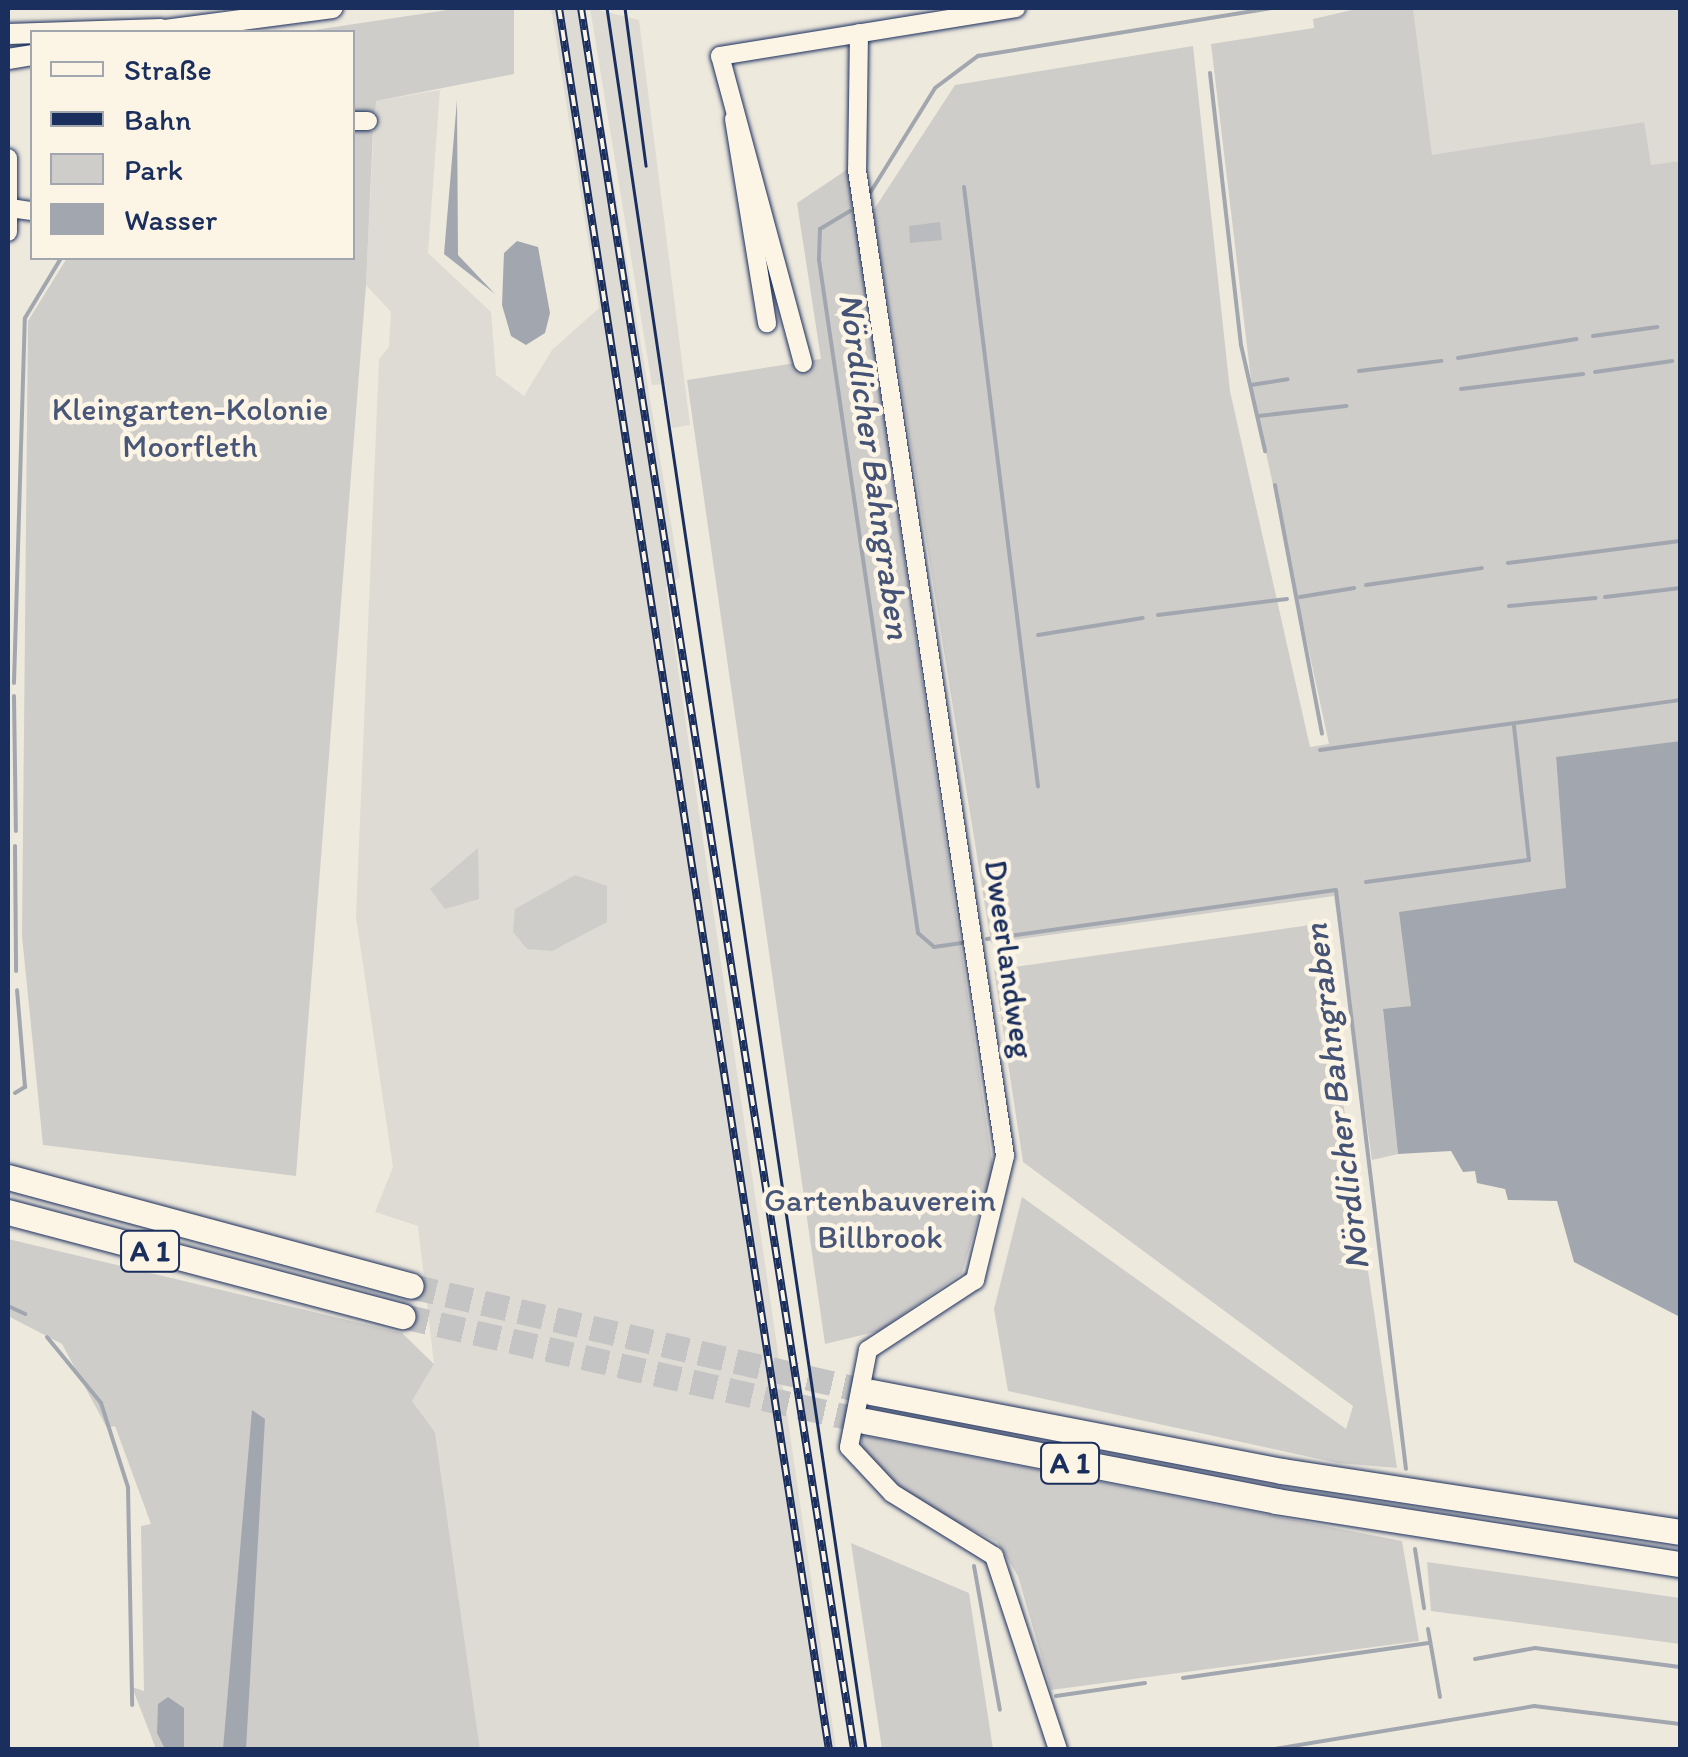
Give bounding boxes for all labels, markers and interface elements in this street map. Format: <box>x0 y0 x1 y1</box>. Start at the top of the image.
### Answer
legend <box>30 30 355 260</box>
text: Straße <box>124 51 212 88</box>
text: Bahn <box>124 101 191 138</box>
text: Park <box>124 151 183 188</box>
text: Wasser <box>124 201 217 238</box>
water label: Nördlicher Bahngraben <box>830 291 920 641</box>
park label: Kleingarten-Kolonie Moorfleth <box>52 391 328 466</box>
street label: Dweerlandweg <box>976 857 1042 1061</box>
water label: Nördlicher Bahngraben <box>1294 922 1378 1272</box>
park label: Gartenbauverein Billbrook <box>764 1182 996 1257</box>
road number: A 1 <box>120 1226 180 1276</box>
road number: A 1 <box>1040 1438 1100 1488</box>

